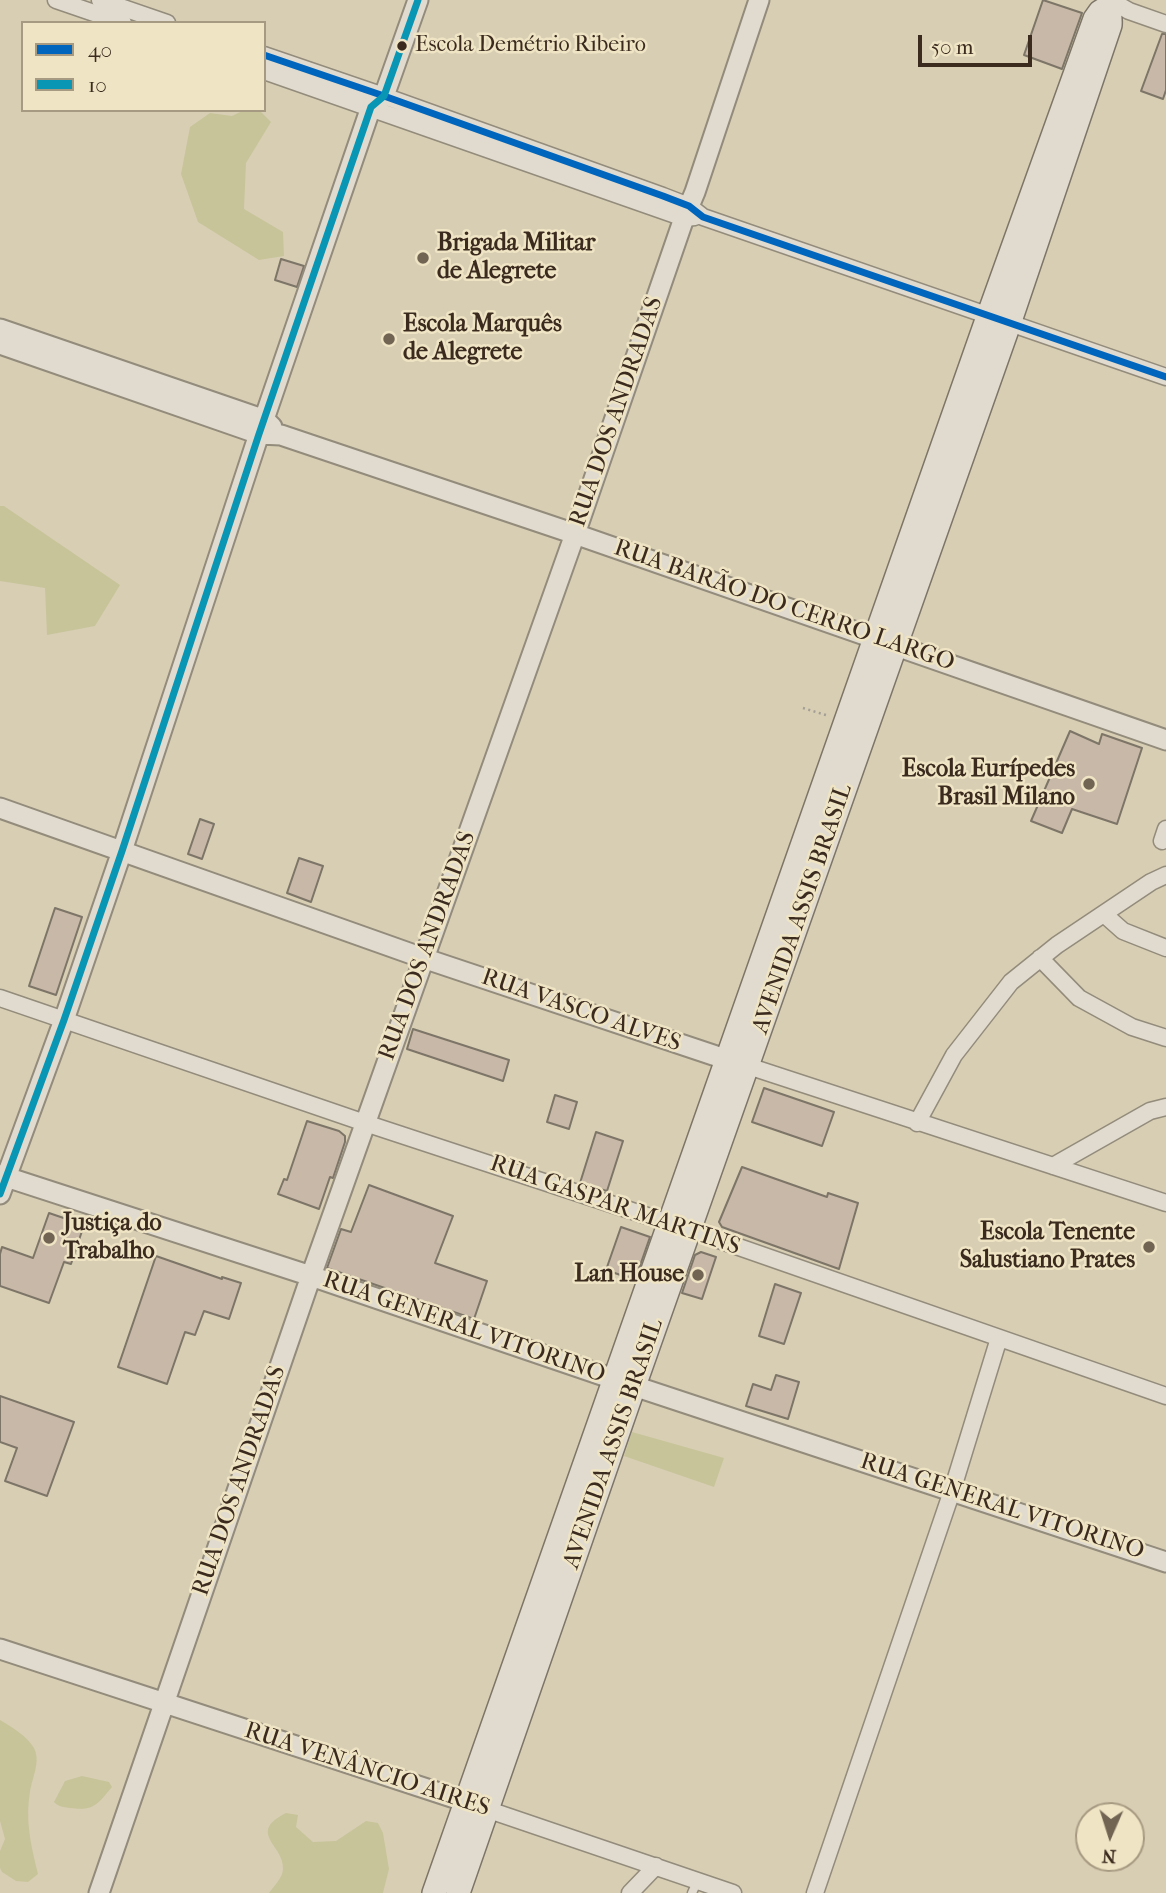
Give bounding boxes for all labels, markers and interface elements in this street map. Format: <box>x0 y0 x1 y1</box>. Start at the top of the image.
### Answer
legend <box>21 21 266 112</box>
scale bar <box>921 21 1035 65</box>
place label: Escola Demétrio Ribeiro <box>415 33 646 59</box>
text: 50 m <box>931 35 974 59</box>
text: 40 <box>88 38 112 62</box>
marker: Escola Demétrio Ribeiro <box>395 39 409 53</box>
text: 10 <box>88 73 107 97</box>
place label: Brigada Militar de Alegrete <box>437 230 596 286</box>
marker: Brigada Militar de Alegrete <box>415 250 431 266</box>
street label: RUA DOS ANDRADAS <box>564 293 670 531</box>
place label: Escola Marquês de Alegrete <box>403 311 562 367</box>
marker: Escola Marquês de Alegrete <box>381 331 397 347</box>
street label: RUA BARÃO DO CERRO LARGO <box>610 534 958 678</box>
place label: Escola Eurípedes Brasil Milano <box>902 756 1075 812</box>
marker: Escola Eurípedes Brasil Milano <box>1081 776 1097 792</box>
street label: AVENIDA ASSIS BRASIL <box>747 780 859 1038</box>
street label: RUA DOS ANDRADAS <box>373 828 483 1064</box>
street label: RUA VASCO ALVES <box>477 963 685 1059</box>
street label: RUA GASPAR MARTINS <box>486 1150 744 1262</box>
place label: Justiça do Trabalho <box>63 1210 162 1266</box>
place label: Escola Tenente Salustiano Prates <box>960 1219 1135 1275</box>
marker: Justiça do Trabalho <box>41 1230 57 1246</box>
marker: Escola Tenente Salustiano Prates <box>1141 1239 1157 1255</box>
place label: Lan House <box>574 1261 684 1289</box>
street label: RUA GENERAL VITORINO <box>319 1266 609 1390</box>
marker: Lan House <box>690 1267 706 1283</box>
street label: AVENIDA ASSIS BRASIL <box>558 1315 670 1573</box>
street label: RUA DOS ANDRADAS <box>187 1362 293 1600</box>
street label: RUA GENERAL VITORINO <box>856 1447 1148 1567</box>
street label: RUA VENÂNCIO AIRES <box>241 1717 493 1823</box>
north arrow <box>1075 1802 1145 1872</box>
text: N <box>1101 1845 1117 1867</box>

